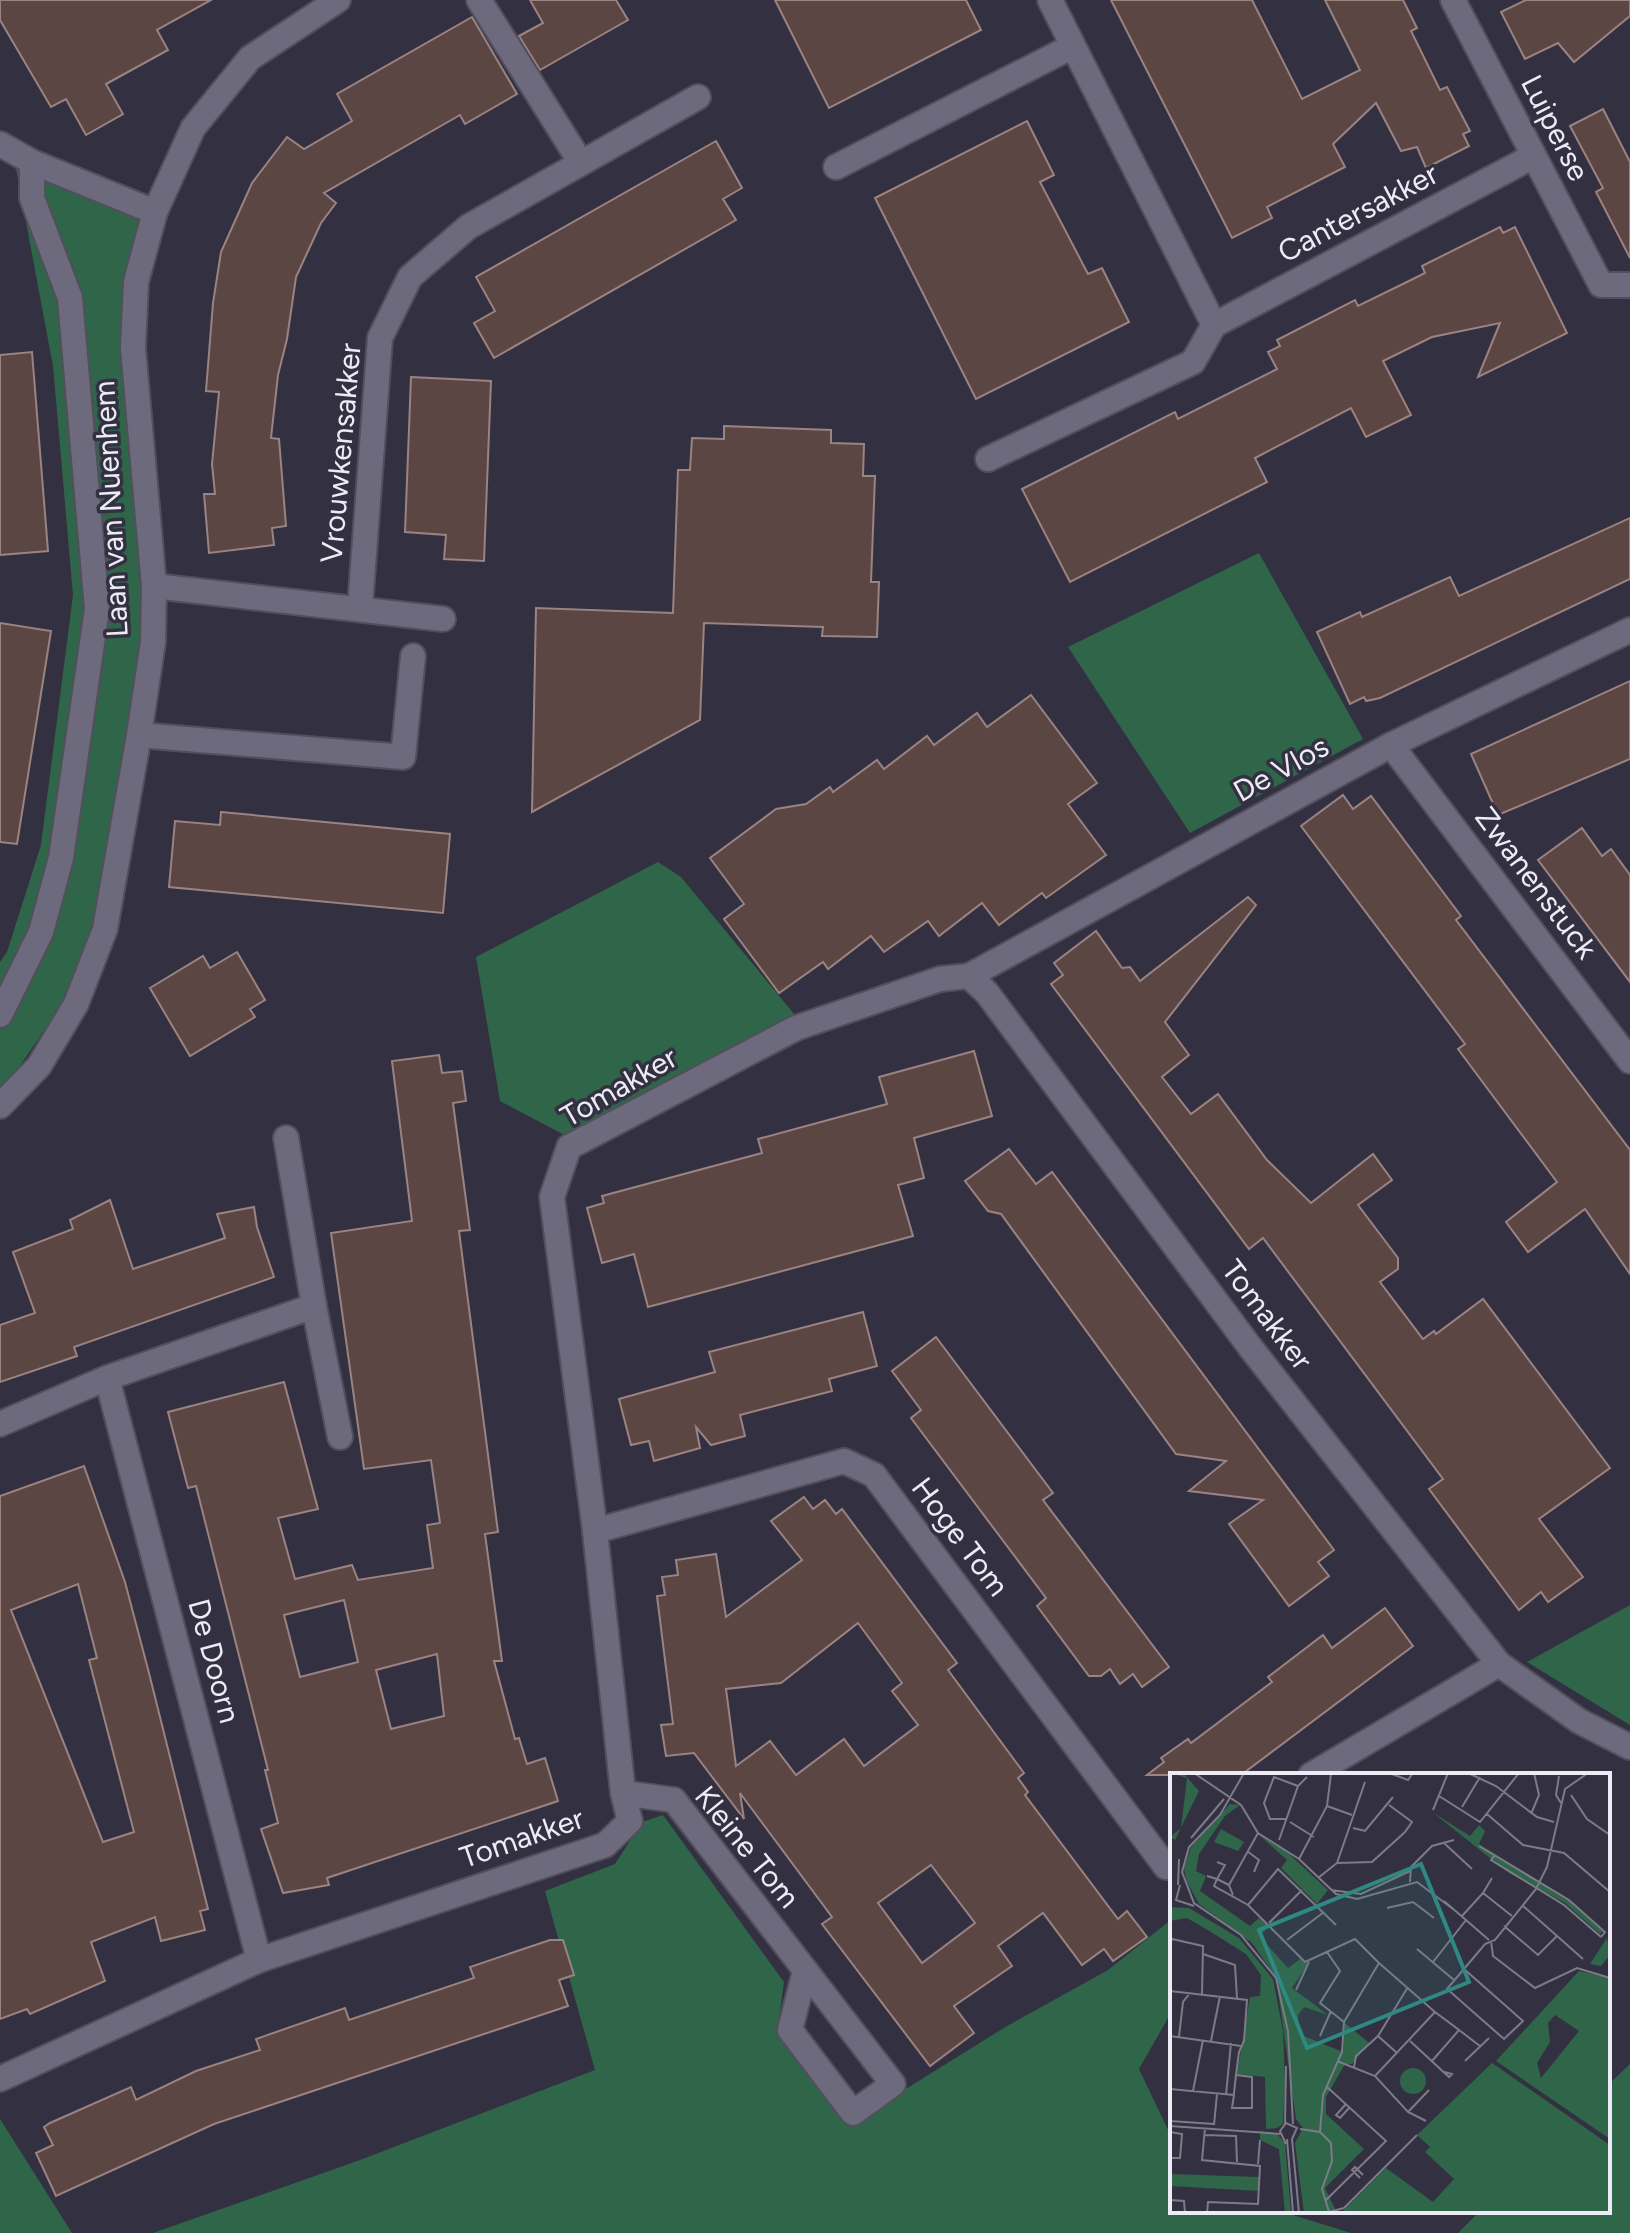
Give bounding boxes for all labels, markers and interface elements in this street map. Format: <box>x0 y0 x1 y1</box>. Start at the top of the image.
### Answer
street label: Luiperse <box>1513 69 1598 187</box>
street label: Cantersakker <box>1271 155 1444 270</box>
street label: Vrouwkensakker <box>312 342 369 564</box>
street label: Laan van Nuenhem <box>85 380 136 638</box>
street label: De Vlos <box>1227 727 1335 810</box>
street label: Zwanenstuck <box>1467 800 1606 966</box>
street label: Tomakker <box>554 1038 684 1135</box>
street label: Tomakker <box>1214 1252 1321 1377</box>
street label: Hoge Tom <box>904 1470 1017 1603</box>
street label: De Doorn <box>180 1595 249 1727</box>
inset map <box>1170 1773 1610 2213</box>
street label: Kleine Tom <box>687 1778 808 1915</box>
street label: Tomakker <box>455 1799 588 1876</box>

